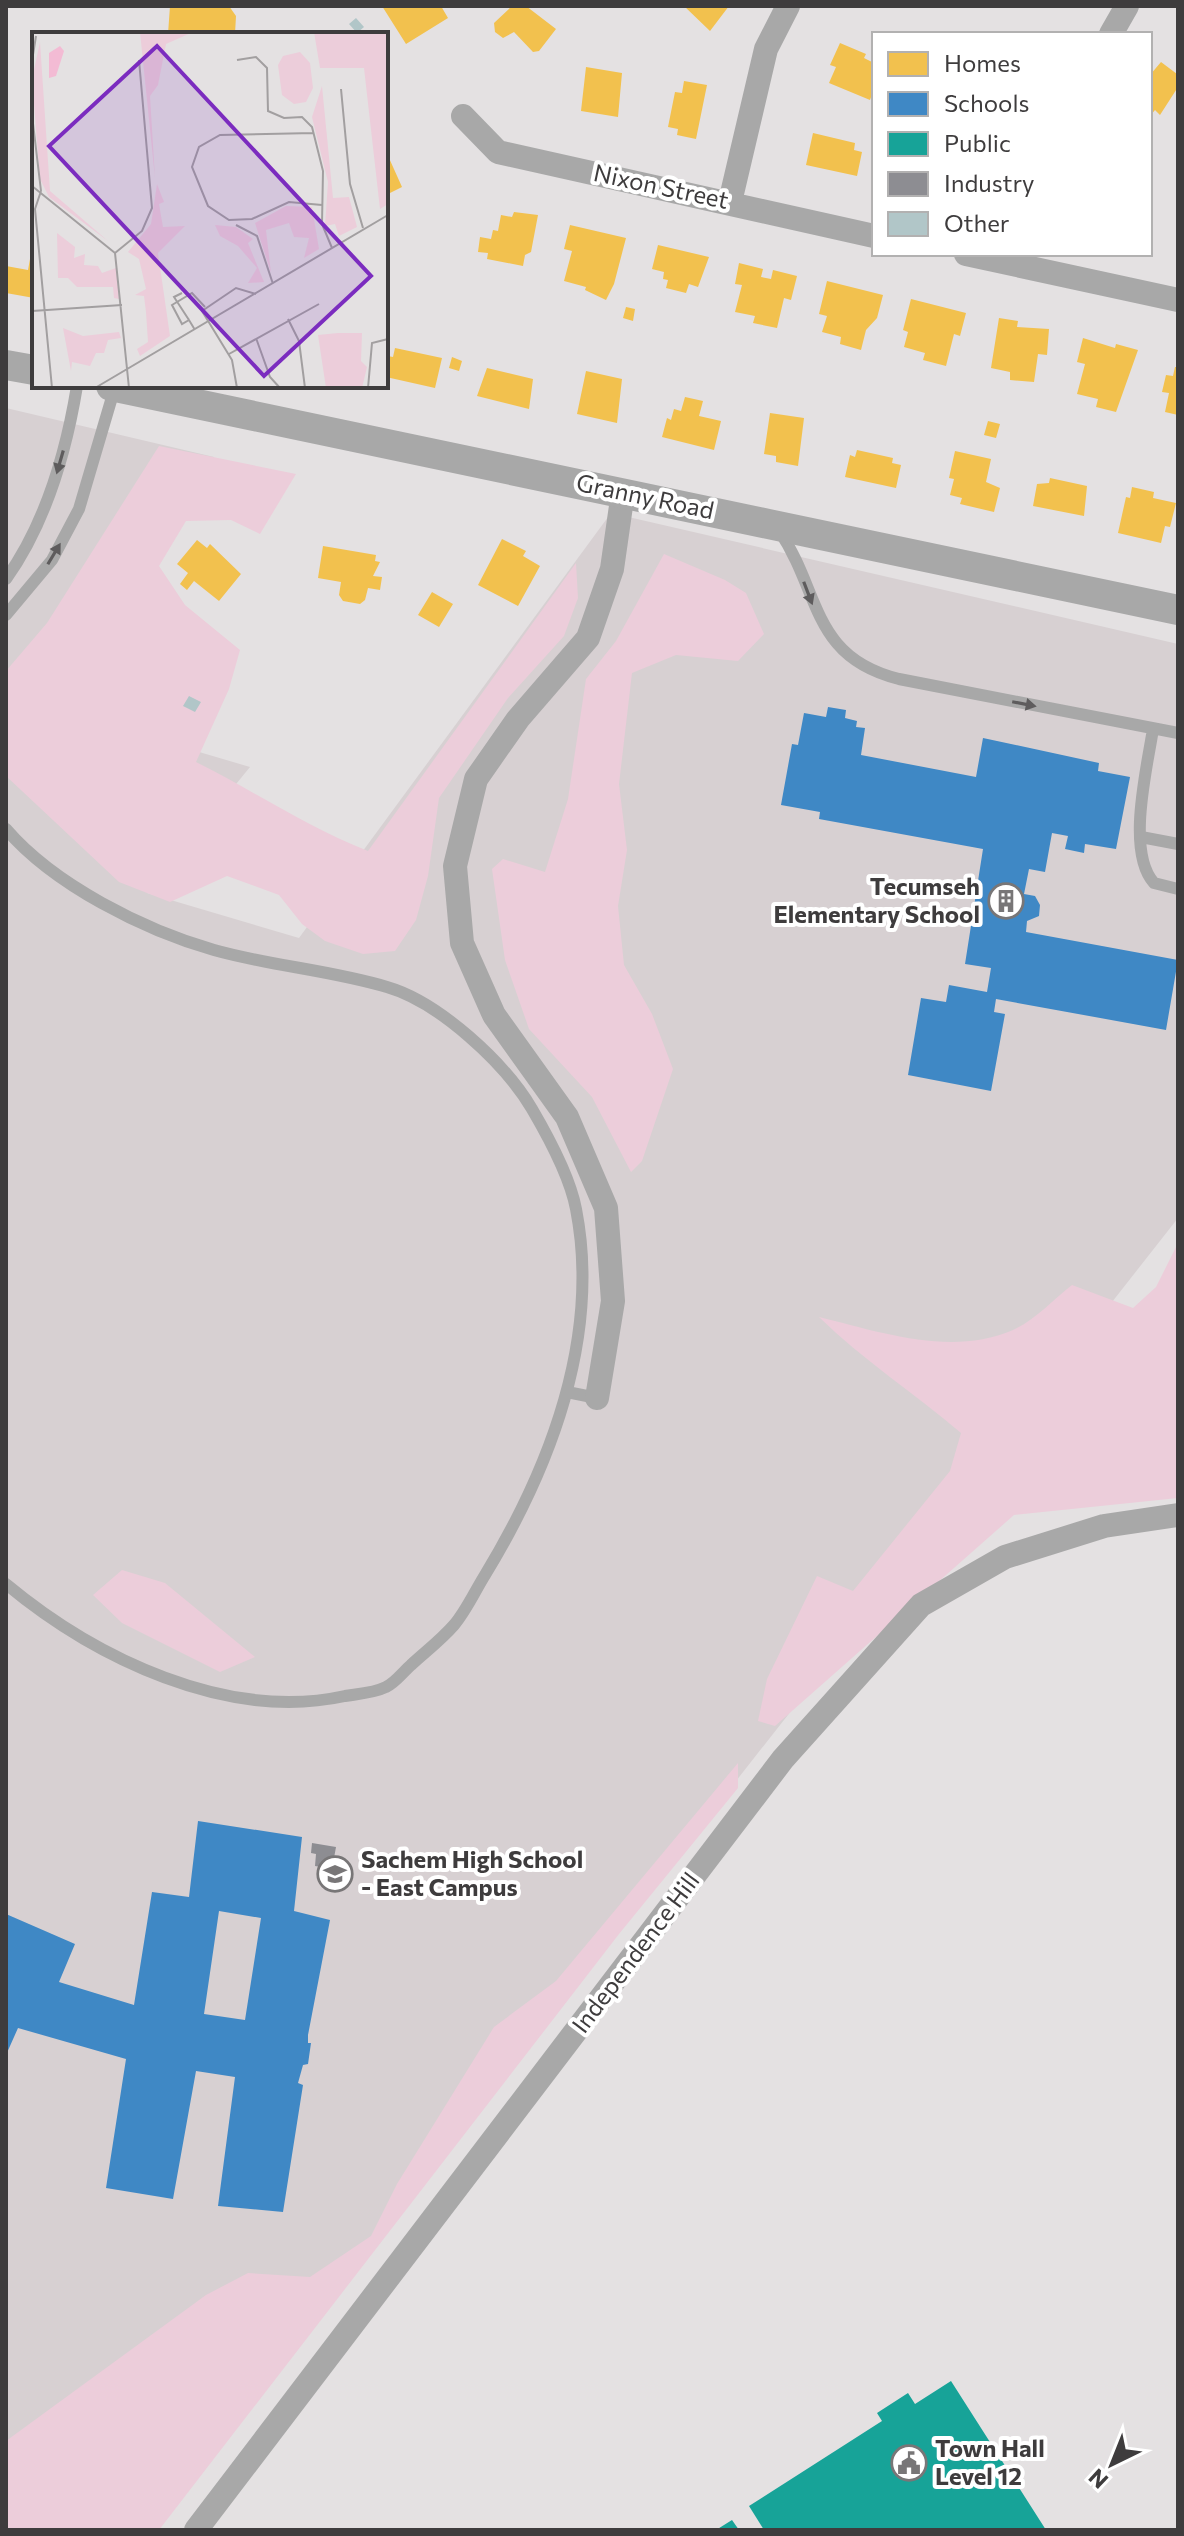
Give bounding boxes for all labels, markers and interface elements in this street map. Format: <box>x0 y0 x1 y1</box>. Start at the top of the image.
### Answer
inset map <box>32 32 388 388</box>
legend <box>872 32 1152 256</box>
text: Homes <box>944 48 1021 77</box>
text: Schools <box>944 88 1029 117</box>
text: Public <box>944 128 1011 157</box>
street label: Nixon Street <box>591 157 731 214</box>
text: Industry <box>944 168 1034 197</box>
text: Other <box>944 208 1010 237</box>
one-way arrow <box>53 450 66 474</box>
street label: Granny Road <box>574 467 717 524</box>
one-way arrow <box>47 543 61 565</box>
one-way arrow <box>802 581 815 605</box>
one-way arrow <box>1012 698 1037 710</box>
place label: Tecumseh Elementary School <box>773 871 980 928</box>
building icon: Tecumseh Elementary School <box>987 882 1025 920</box>
place label: Sachem High School - East Campus <box>361 1844 583 1901</box>
school or university icon: Sachem High School - East Campus <box>316 1855 354 1893</box>
street label: Independence Hill <box>565 1866 705 2038</box>
north arrow <box>1072 2424 1152 2504</box>
place label: Town Hall Level 12 <box>935 2433 1045 2490</box>
public building icon: Town Hall Level 12 <box>890 2444 928 2482</box>
text: N <box>1083 2463 1113 2494</box>

